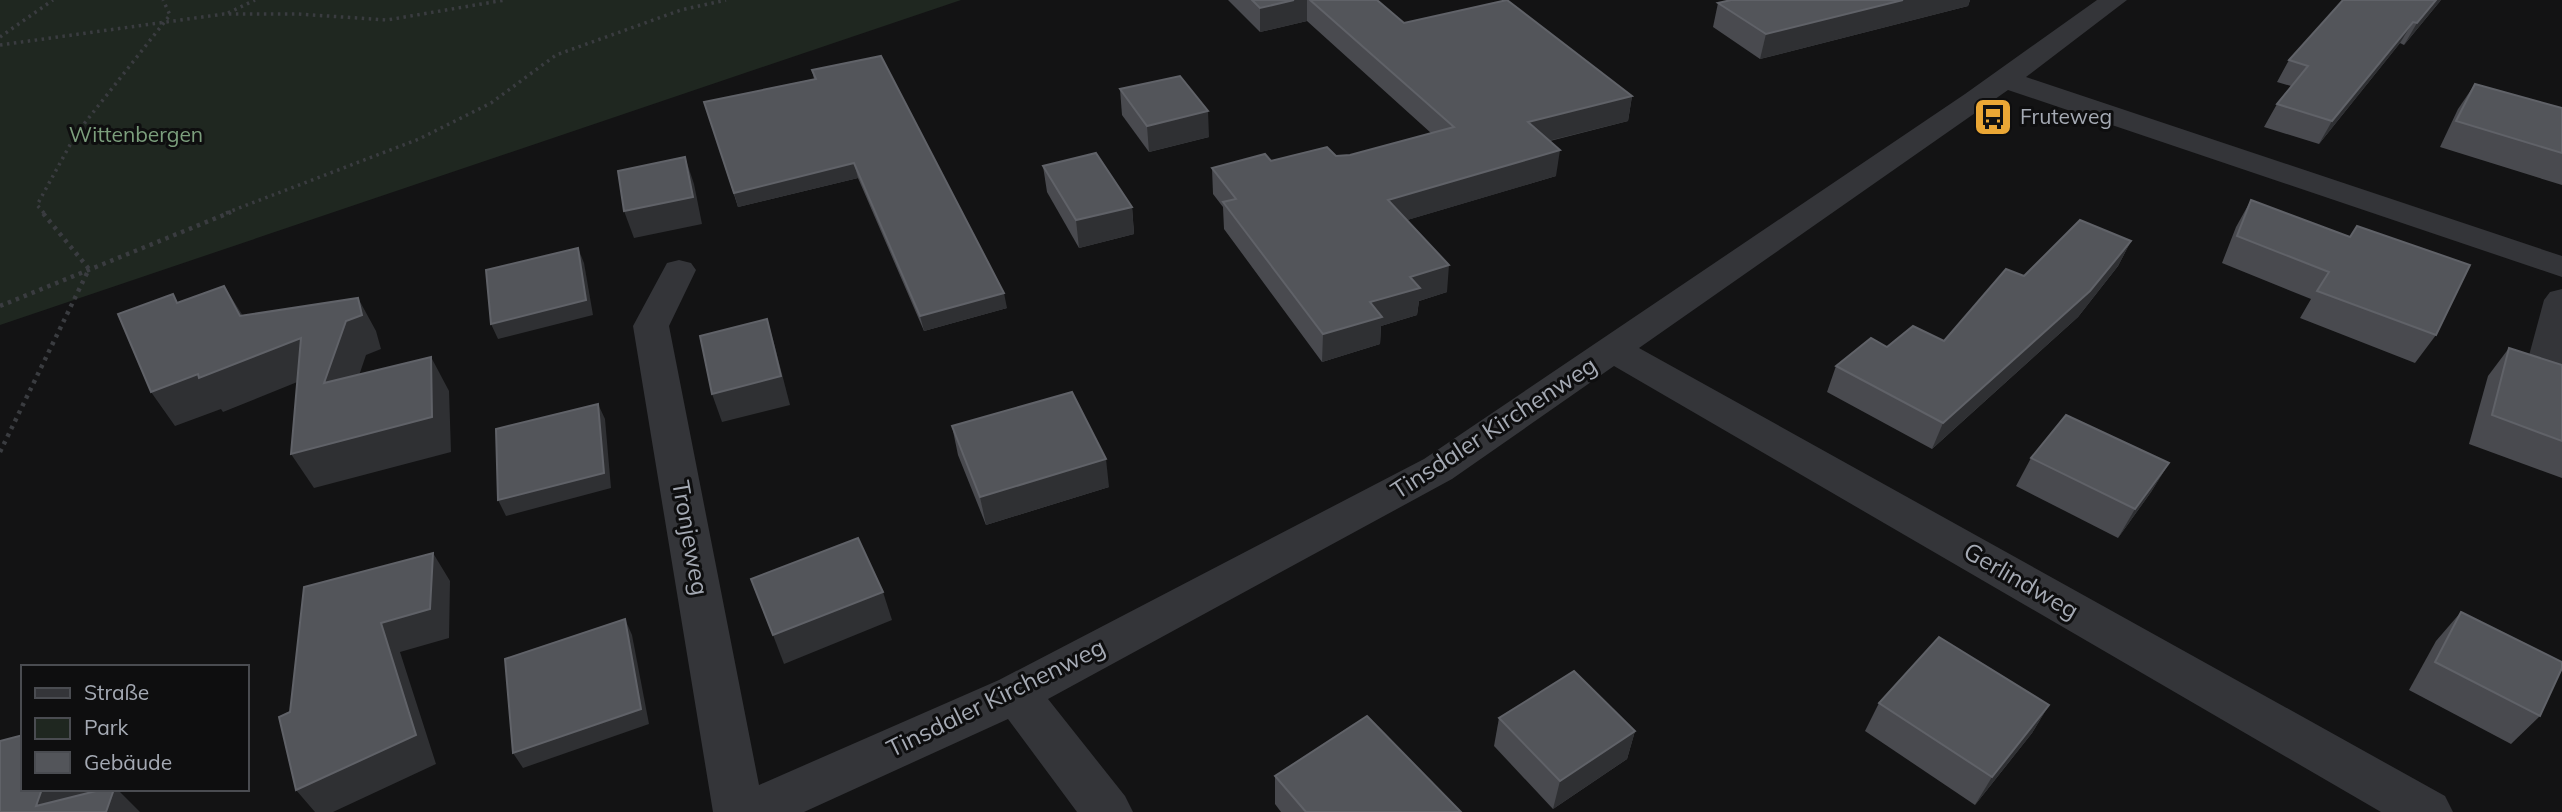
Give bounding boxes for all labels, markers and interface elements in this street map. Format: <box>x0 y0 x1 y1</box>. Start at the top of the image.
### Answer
bus stop icon: Fruteweg <box>1972 96 2014 138</box>
place label: Fruteweg <box>2020 103 2112 129</box>
park label: Wittenbergen <box>69 121 203 147</box>
street label: Tinsdaler Kirchenweg <box>1385 349 1602 505</box>
street label: Tronjeweg <box>666 478 716 597</box>
street label: Gerlindweg <box>1959 535 2084 625</box>
street label: Tinsdaler Kirchenweg <box>881 631 1110 763</box>
legend <box>21 665 248 791</box>
text: Straße <box>84 679 149 705</box>
text: Park <box>84 714 128 740</box>
text: Gebäude <box>84 749 172 775</box>

